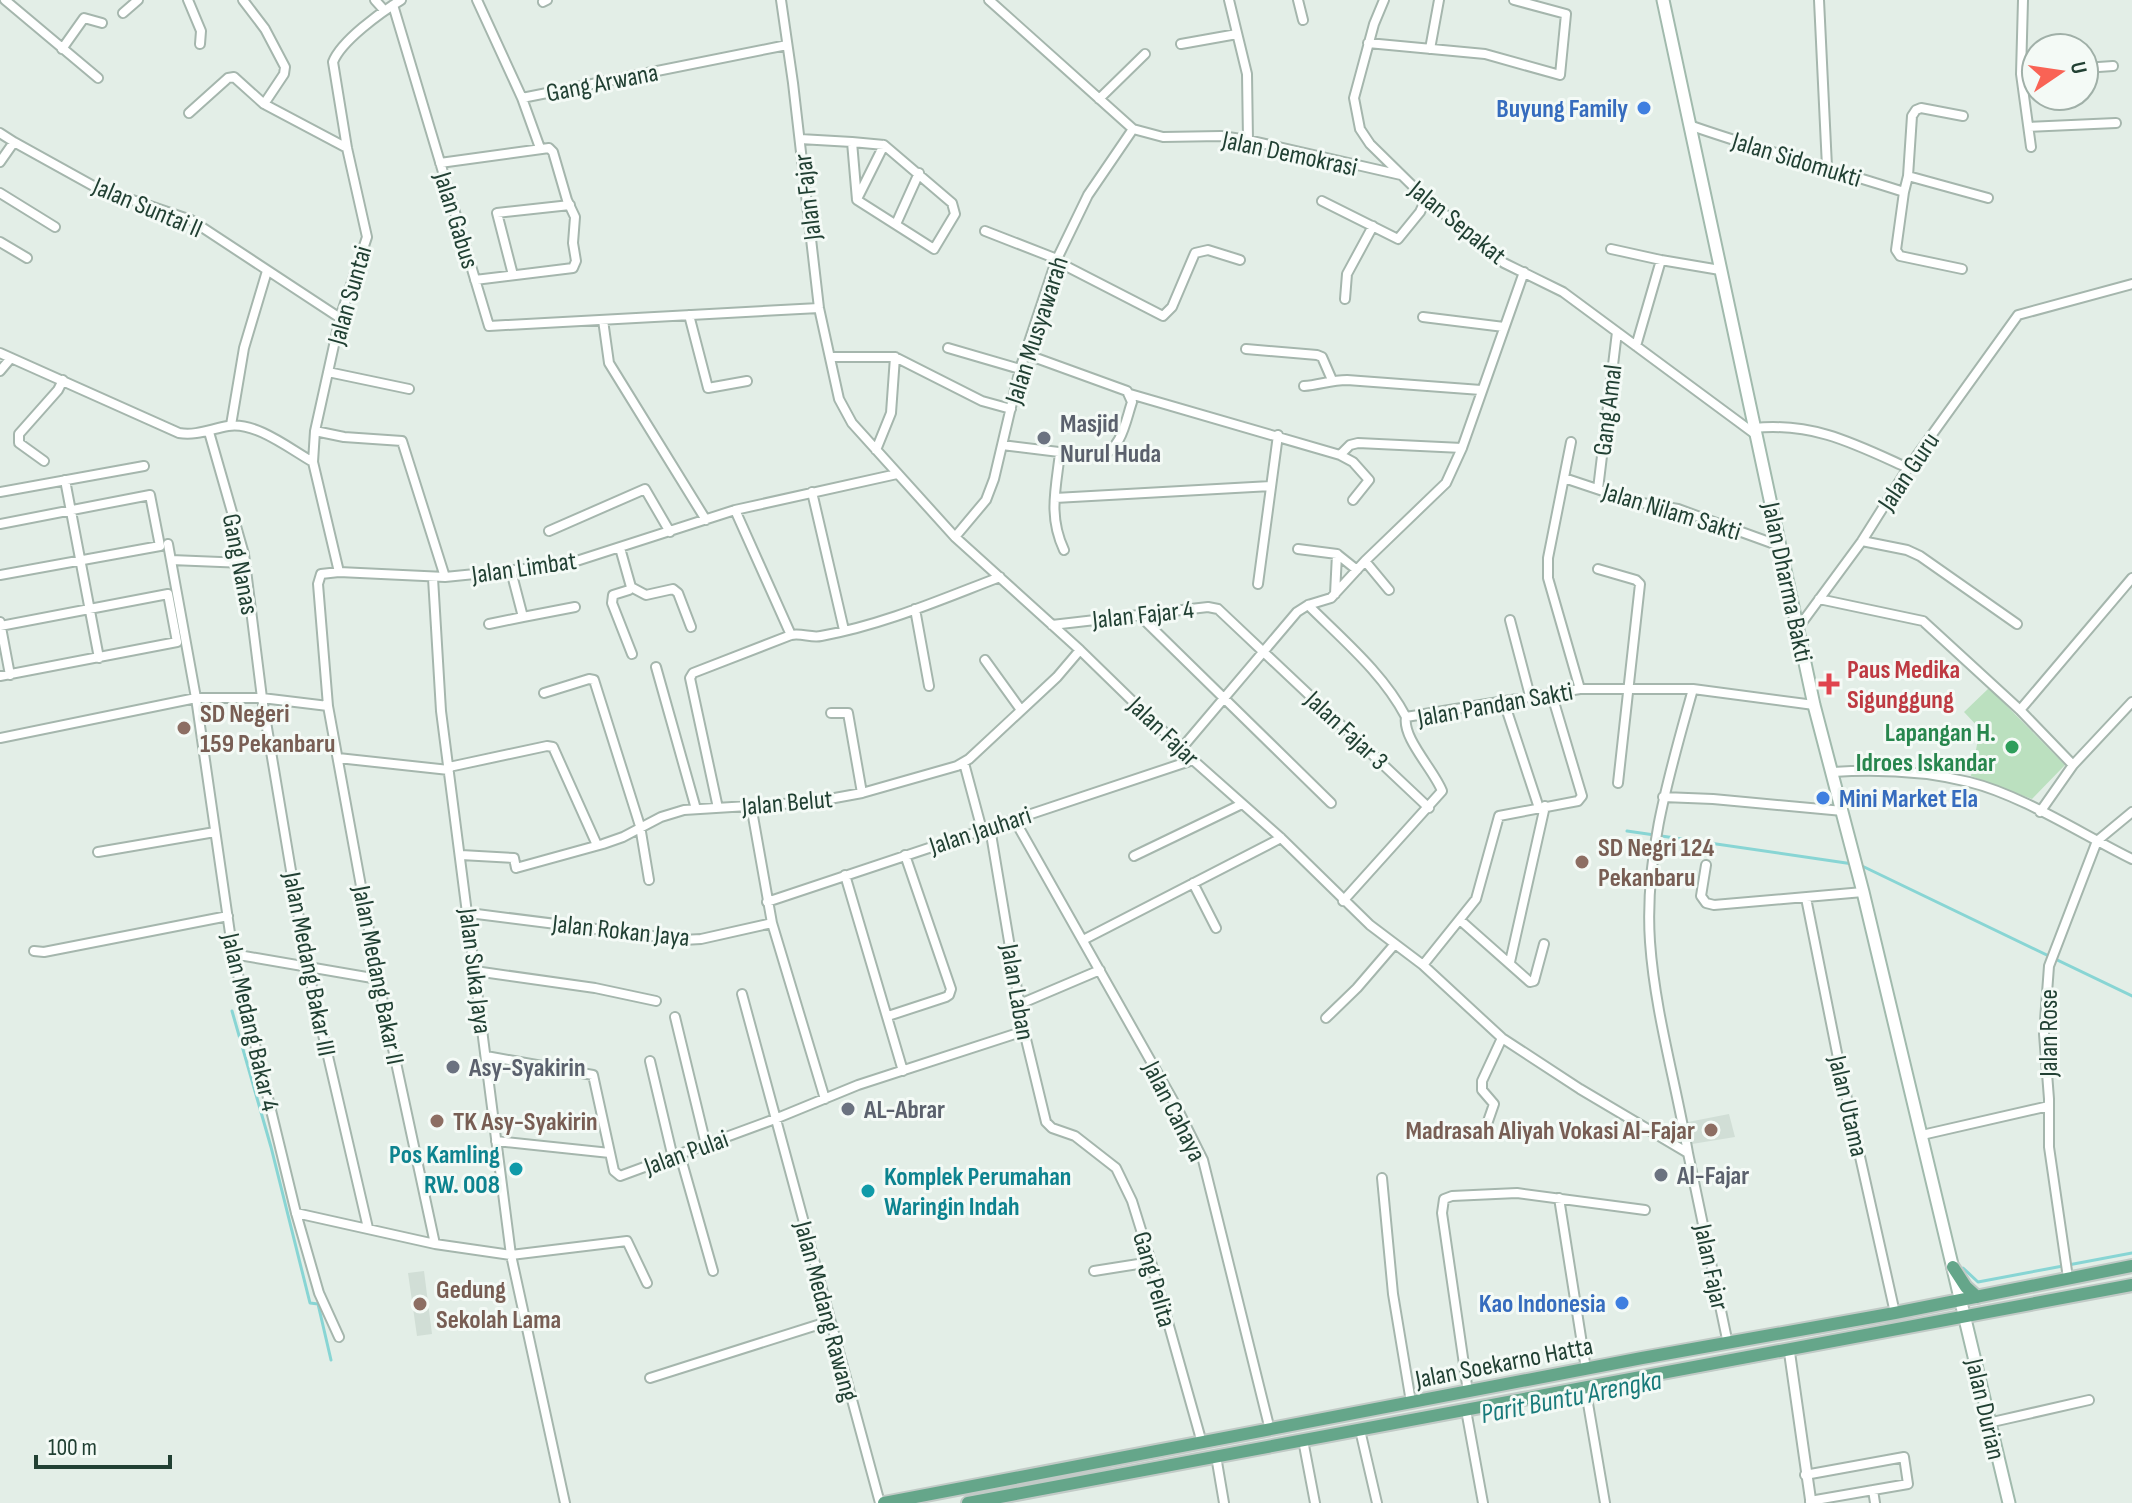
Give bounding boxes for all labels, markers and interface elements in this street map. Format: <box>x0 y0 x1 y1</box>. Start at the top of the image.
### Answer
north arrow <box>2020 32 2100 112</box>
street label: Gang Arwana <box>544 57 661 110</box>
text: U <box>2064 59 2092 76</box>
place label: Buyung Family <box>1496 94 1628 125</box>
marker: Buyung Family <box>1635 99 1653 117</box>
street label: Jalan Demokrasi <box>1218 125 1360 184</box>
street label: Jalan Sidomukti <box>1727 126 1865 195</box>
street label: Jalan Fajar <box>788 151 829 243</box>
street label: Jalan Gabus <box>426 167 485 272</box>
street label: Jalan Suntai II <box>87 171 207 245</box>
street label: Jalan Sepakat <box>1402 174 1512 272</box>
street label: Jalan Suntai <box>321 242 379 349</box>
street label: Jalan Musyawarah <box>999 253 1076 409</box>
street label: Gang Amal <box>1588 363 1629 458</box>
place label: Masjid Nurul Huda <box>1060 409 1161 470</box>
street label: Jalan Guru <box>1871 427 1947 518</box>
marker: Masjid Nurul Huda <box>1035 429 1053 447</box>
street label: Jalan Nilam Sakti <box>1598 476 1745 548</box>
street label: Jalan Dharma Bakti <box>1754 499 1819 665</box>
street label: Gang Nanas <box>215 511 264 617</box>
street label: Jalan Limbat <box>469 546 579 591</box>
street label: Jalan Fajar 4 <box>1090 595 1196 636</box>
place label: Paus Medika Sigunggung <box>1847 655 1960 716</box>
marker: Paus Medika Sigunggung <box>1818 673 1840 695</box>
street label: Jalan Pandan Sakti <box>1414 677 1575 735</box>
street label: Jalan Fajar 3 <box>1297 684 1394 777</box>
street label: Jalan Fajar <box>1120 690 1205 774</box>
place label: SD Negeri 159 Pekanbaru <box>200 699 335 760</box>
place label: Lapangan H. Idroes Iskandar <box>1856 718 1996 779</box>
marker: SD Negeri 159 Pekanbaru <box>175 719 193 737</box>
marker: Lapangan H. Idroes Iskandar <box>2003 738 2021 756</box>
street label: Jalan Belut <box>739 784 834 823</box>
place label: Mini Market Ela <box>1839 784 1978 815</box>
marker: Mini Market Ela <box>1814 789 1832 807</box>
street label: Jalan Jauhari <box>925 800 1035 863</box>
place label: SD Negri 124 Pekanbaru <box>1598 833 1714 894</box>
marker: SD Negri 124 Pekanbaru <box>1573 853 1591 871</box>
street label: Jalan Medang Bakar III <box>275 869 342 1059</box>
street label: Jalan Medang Bakar II <box>345 882 410 1067</box>
street label: Jalan Suka Jaya <box>451 906 498 1036</box>
street label: Jalan Rokan Jaya <box>550 909 691 954</box>
street label: Jalan Medang Bakar 4 <box>214 929 285 1115</box>
street label: Jalan Laban <box>993 941 1040 1043</box>
street label: Jalan Rose <box>2034 989 2065 1078</box>
street label: Jalan Utama <box>1821 1052 1874 1160</box>
place label: Asy-Syakirin <box>468 1053 585 1084</box>
street label: Jalan Cahaya <box>1135 1056 1212 1167</box>
marker: Asy-Syakirin <box>444 1058 462 1076</box>
place label: AL-Abrar <box>863 1095 945 1126</box>
marker: AL-Abrar <box>839 1100 857 1118</box>
place label: TK Asy-Syakirin <box>453 1107 598 1138</box>
marker: TK Asy-Syakirin <box>428 1112 446 1130</box>
place label: Madrasah Aliyah Vokasi Al-Fajar <box>1406 1116 1695 1147</box>
marker: Madrasah Aliyah Vokasi Al-Fajar <box>1702 1121 1720 1139</box>
street label: Jalan Pulai <box>639 1124 733 1183</box>
place label: Pos Kamling RW. 008 <box>389 1140 500 1201</box>
marker: Pos Kamling RW. 008 <box>507 1160 525 1178</box>
place label: Al-Fajar <box>1676 1161 1749 1192</box>
place label: Komplek Perumahan Waringin Indah <box>884 1162 1071 1223</box>
marker: Al-Fajar <box>1652 1166 1670 1184</box>
marker: Komplek Perumahan Waringin Indah <box>859 1182 877 1200</box>
street label: Jalan Medang Rawang <box>786 1217 864 1405</box>
street label: Jalan Fajar <box>1686 1221 1735 1314</box>
street label: Gang Pelita <box>1125 1228 1182 1331</box>
place label: Gedung Sekolah Lama <box>436 1275 561 1336</box>
place label: Kao Indonesia <box>1479 1289 1606 1320</box>
marker: Kao Indonesia <box>1613 1294 1631 1312</box>
marker: Gedung Sekolah Lama <box>411 1295 429 1313</box>
street label: Jalan Soekarno Hatta <box>1412 1331 1596 1396</box>
street label: Jalan Durian <box>1958 1355 2011 1463</box>
water label: Parit Buntu Arengka <box>1478 1364 1665 1431</box>
scale bar <box>36 1419 170 1469</box>
text: 100 m <box>48 1433 97 1462</box>

